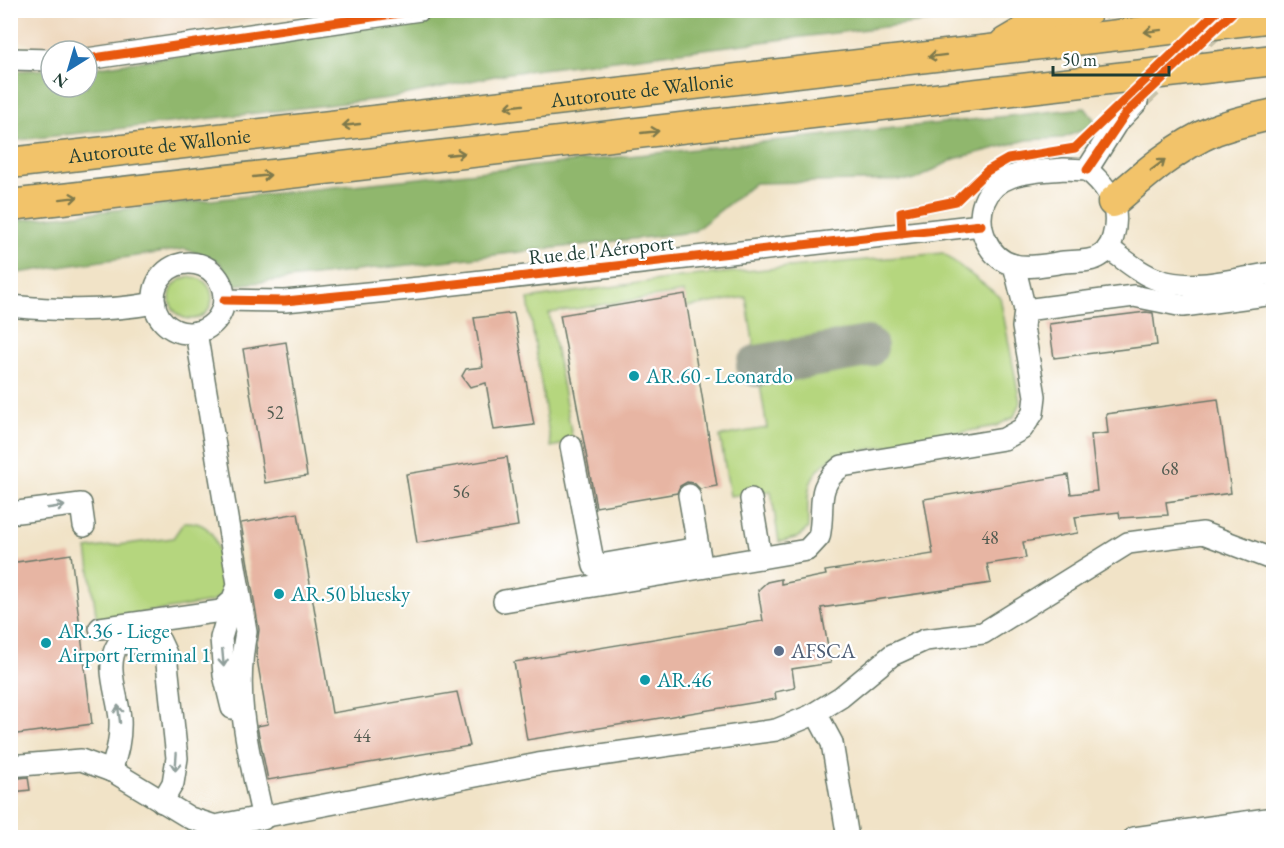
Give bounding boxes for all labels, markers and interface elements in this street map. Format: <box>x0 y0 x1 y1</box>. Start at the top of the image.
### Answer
one-way arrow <box>1143 26 1163 37</box>
north arrow <box>39 39 99 99</box>
scale bar <box>1053 39 1168 77</box>
text: 50 m <box>1062 48 1097 71</box>
one-way arrow <box>927 50 947 61</box>
street label: Autoroute de Wallonie <box>548 66 735 114</box>
text: N <box>49 68 72 93</box>
one-way arrow <box>504 101 524 112</box>
one-way arrow <box>341 120 361 131</box>
street label: Autoroute de Wallonie <box>65 121 252 169</box>
one-way arrow <box>639 127 659 138</box>
one-way arrow <box>446 148 466 159</box>
one-way arrow <box>1150 159 1166 171</box>
one-way arrow <box>252 170 272 181</box>
one-way arrow <box>58 192 78 203</box>
street label: Rue de l'Aéroport <box>527 228 675 271</box>
place label: AR.60 - Leonardo <box>645 362 793 389</box>
marker: AR.60 - Leonardo <box>627 369 641 383</box>
house number: 52 <box>266 401 284 424</box>
house number: 68 <box>1161 457 1179 480</box>
house number: 56 <box>452 480 470 503</box>
one-way arrow <box>46 501 66 512</box>
house number: 48 <box>981 526 999 549</box>
place label: AR.50 bluesky <box>290 580 411 607</box>
marker: AR.50 bluesky <box>272 587 286 601</box>
place label: AR.36 - Liege Airport Terminal 1 <box>57 617 211 668</box>
marker: AR.36 - Liege Airport Terminal 1 <box>39 636 53 650</box>
place label: AFSCA <box>790 637 856 664</box>
marker: AFSCA <box>772 644 786 658</box>
one-way arrow <box>218 647 229 667</box>
place label: AR.46 <box>656 666 712 693</box>
marker: AR.46 <box>638 673 652 687</box>
one-way arrow <box>113 704 124 724</box>
house number: 44 <box>353 724 371 747</box>
one-way arrow <box>170 752 181 772</box>

